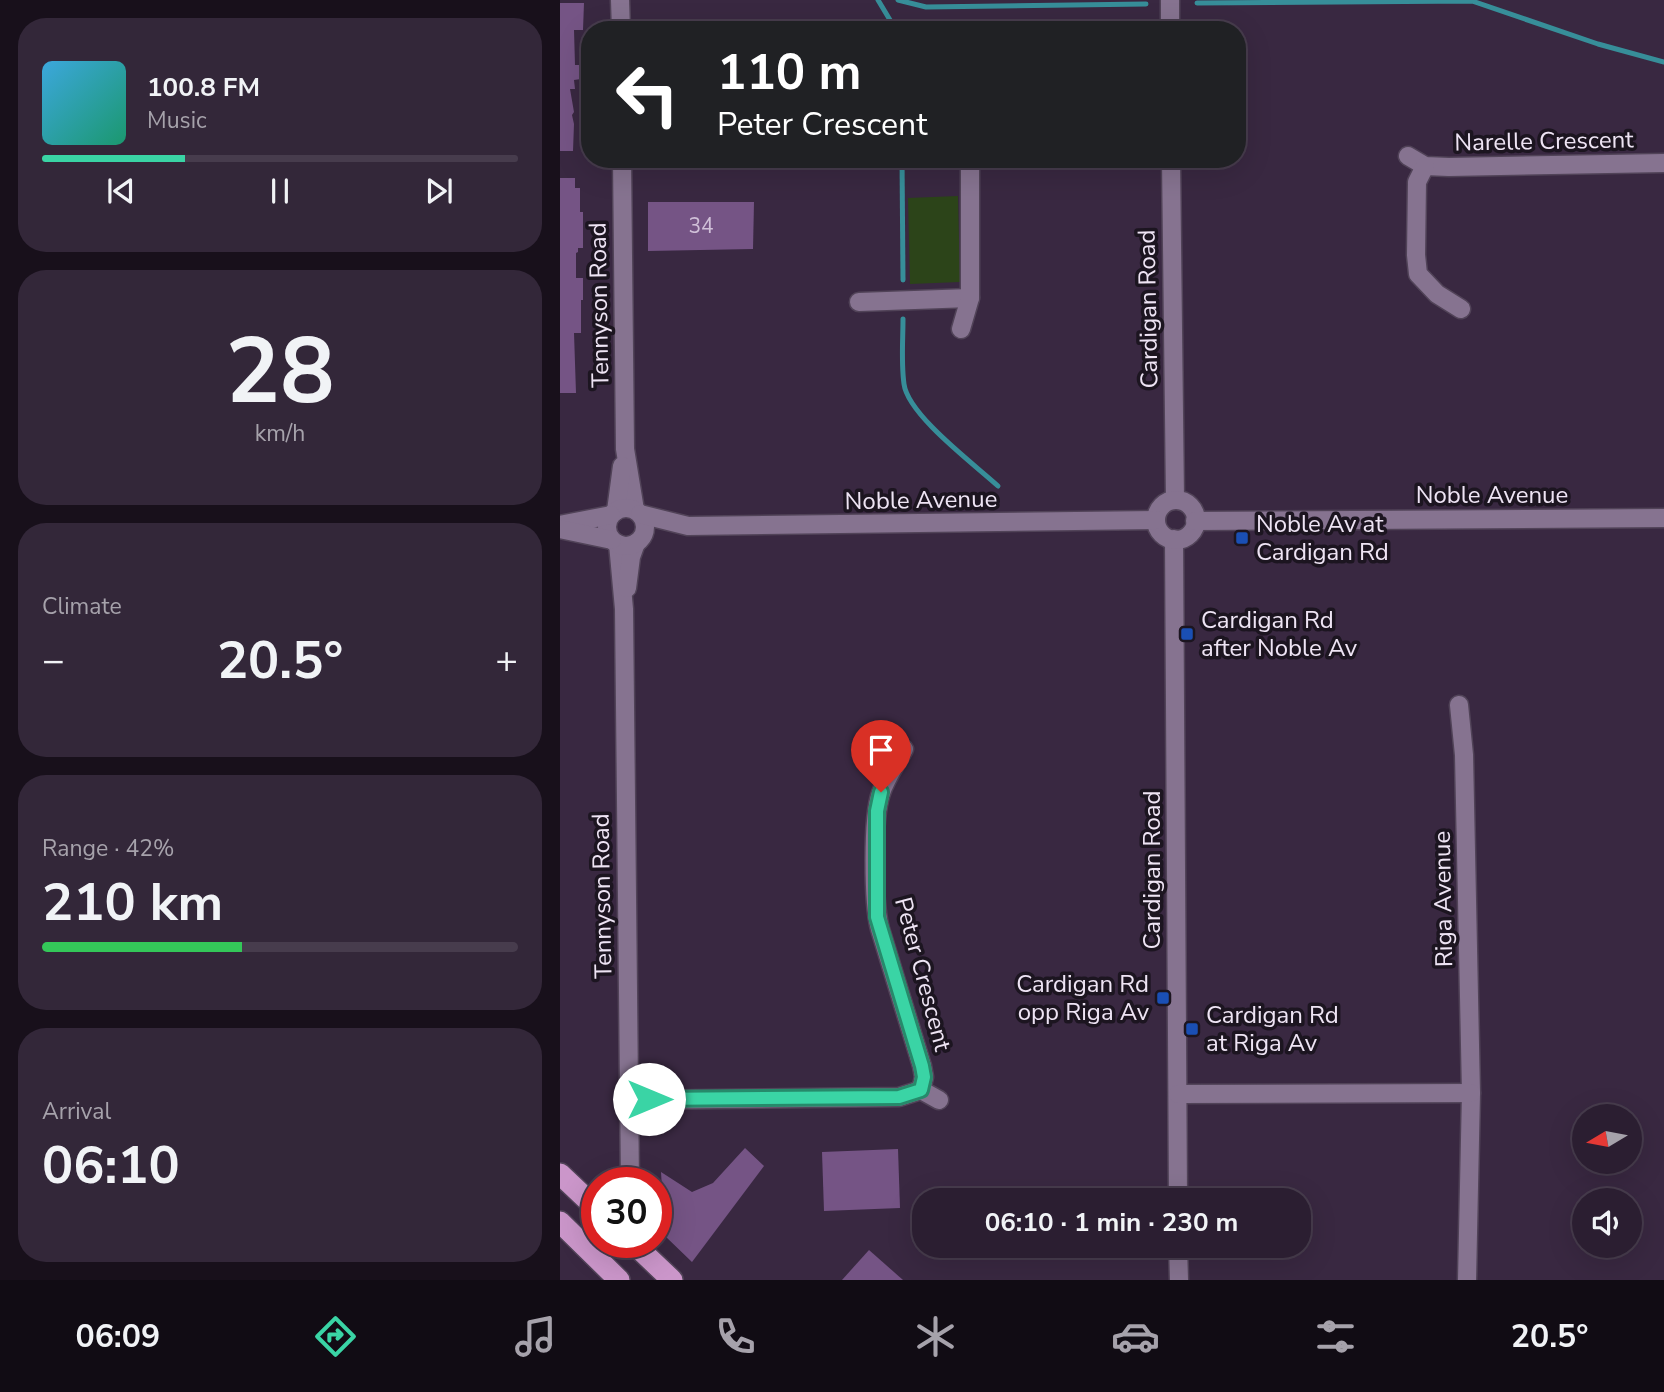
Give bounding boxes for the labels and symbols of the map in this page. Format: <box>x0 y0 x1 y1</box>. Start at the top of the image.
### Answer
street label: Narelle Crescent <box>1454 123 1635 159</box>
house number: 34 <box>688 212 714 240</box>
street label: Tennyson Road <box>582 222 616 388</box>
street label: Cardigan Road <box>1131 229 1165 389</box>
street label: Noble Avenue <box>1416 479 1568 511</box>
street label: Noble Avenue <box>844 483 998 517</box>
place label: Noble Av at Cardigan Rd <box>1256 508 1389 568</box>
marker: Noble Av at Cardigan Rd <box>1234 530 1250 546</box>
place label: Cardigan Rd after Noble Av <box>1201 604 1358 664</box>
marker: Cardigan Rd after Noble Av <box>1179 626 1195 642</box>
pin <box>851 720 911 792</box>
street label: Cardigan Road <box>1136 791 1168 949</box>
street label: Tennyson Road <box>585 813 619 979</box>
street label: Riga Avenue <box>1426 831 1460 967</box>
street label: Peter Crescent <box>887 894 959 1055</box>
place label: Cardigan Rd opp Riga Av <box>1016 968 1150 1028</box>
marker: Cardigan Rd opp Riga Av <box>1155 990 1171 1006</box>
place label: Cardigan Rd at Riga Av <box>1206 999 1339 1059</box>
marker: Cardigan Rd at Riga Av <box>1184 1021 1200 1037</box>
position arrow <box>612 1062 686 1136</box>
north arrow <box>1572 1104 1642 1174</box>
speed limit sign: 30 <box>581 1167 672 1258</box>

